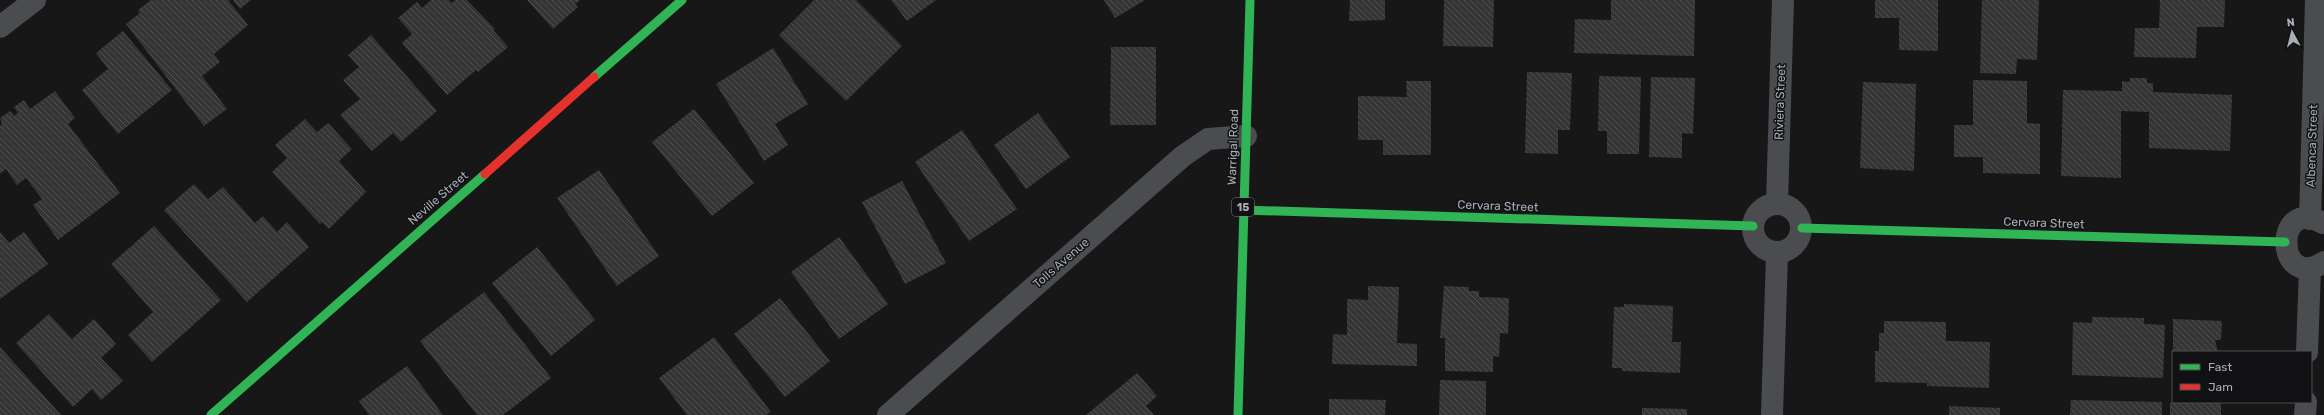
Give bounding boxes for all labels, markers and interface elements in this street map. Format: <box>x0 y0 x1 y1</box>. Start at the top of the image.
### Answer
north arrow <box>2272 12 2312 52</box>
text: N <box>2286 16 2296 30</box>
street label: Riviera Street <box>1772 64 1788 140</box>
street label: Albenca Street <box>2304 104 2320 188</box>
street label: Warrigal Road <box>1225 109 1241 185</box>
street label: Neville Street <box>405 168 471 228</box>
road number: 15 <box>1232 198 1254 216</box>
street label: Cervara Street <box>1457 198 1539 214</box>
street label: Cervara Street <box>2003 215 2085 231</box>
street label: Tolls Avenue <box>1030 235 1092 291</box>
legend <box>2172 351 2312 403</box>
text: Fast <box>2208 360 2232 374</box>
text: Jam <box>2208 380 2233 394</box>

